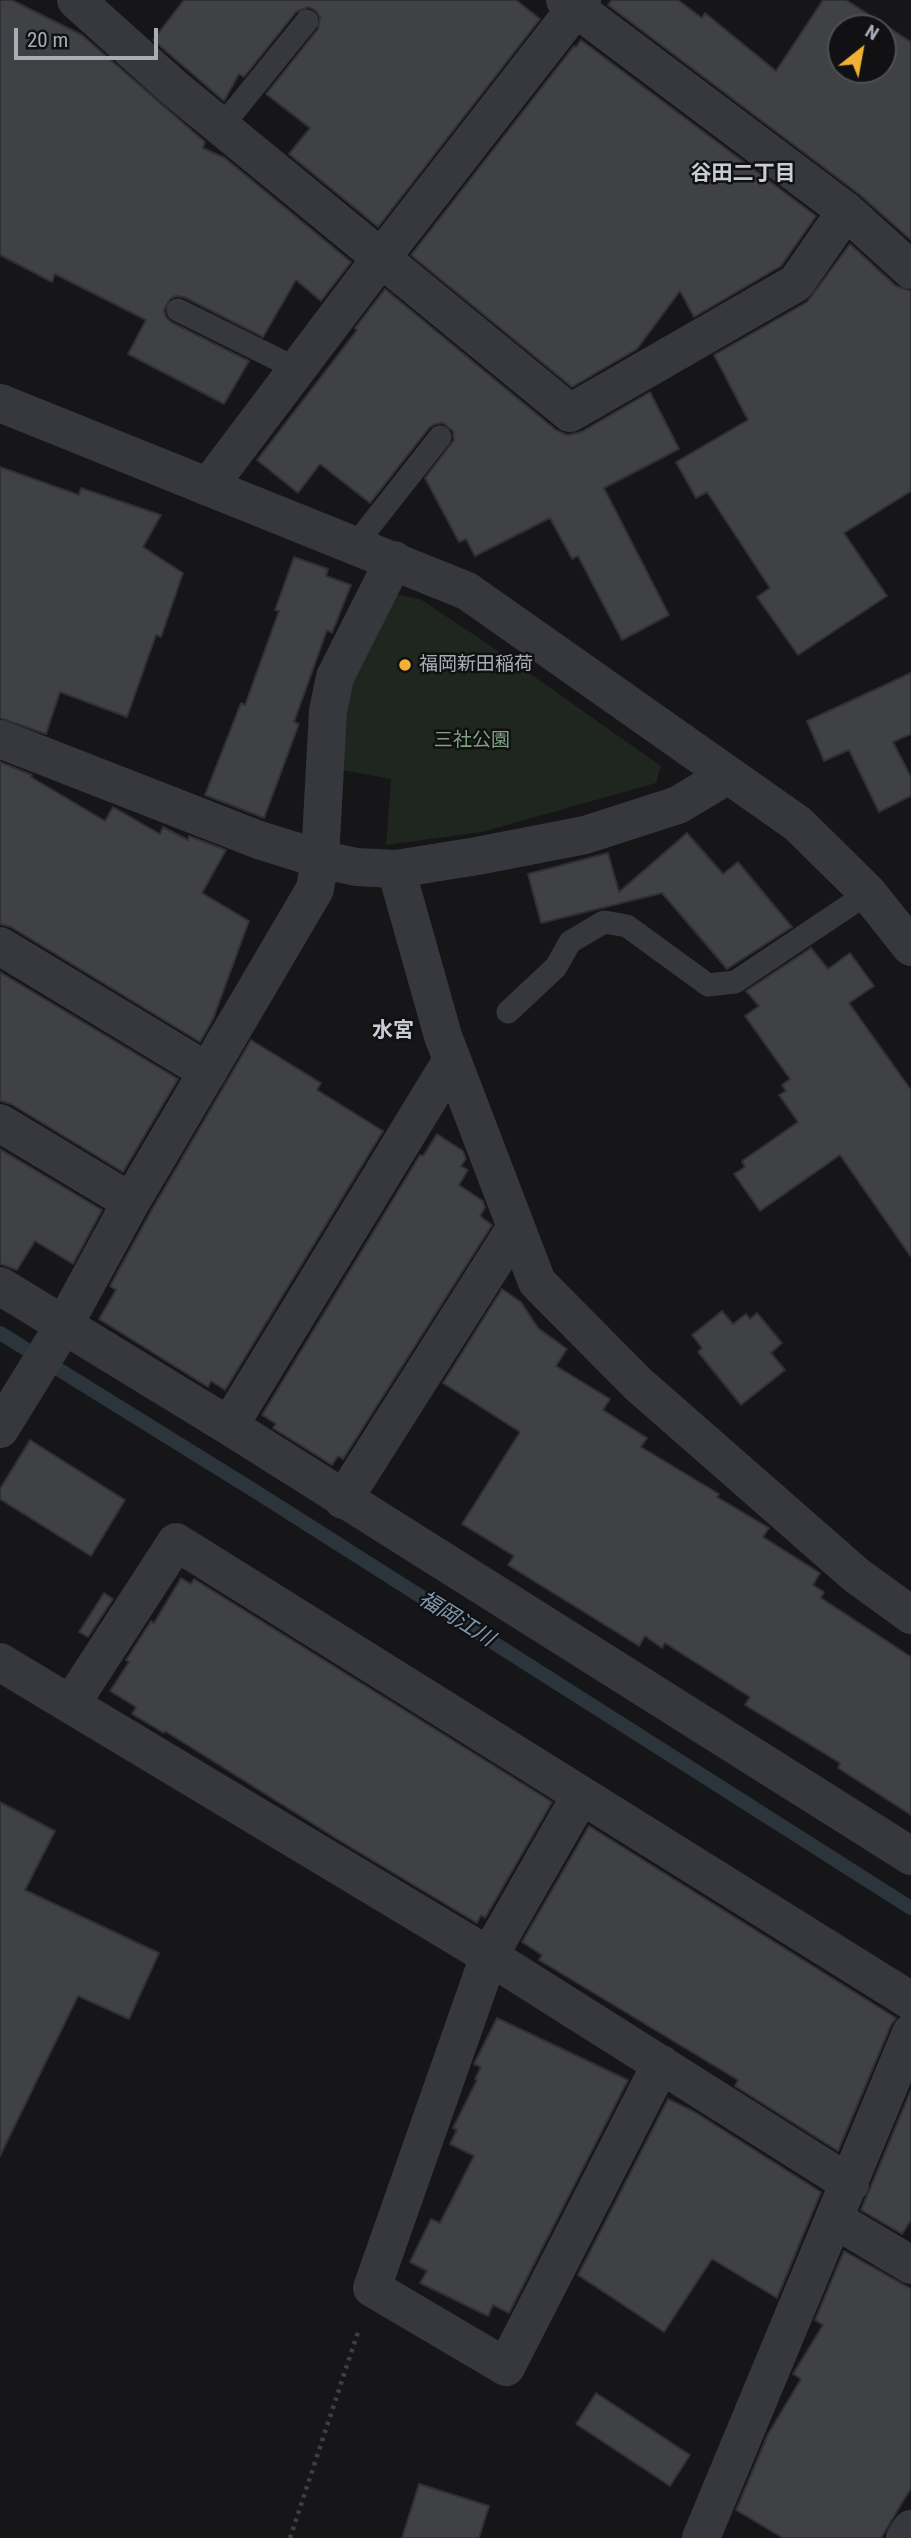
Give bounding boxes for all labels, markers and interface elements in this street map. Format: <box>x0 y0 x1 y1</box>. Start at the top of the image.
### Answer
scale bar <box>18 14 161 58</box>
north arrow <box>827 14 897 84</box>
text: N <box>861 19 883 45</box>
text: 20 m <box>27 28 68 52</box>
district label: 谷田二丁目 <box>691 162 795 188</box>
place label: 福岡新田稲荷 <box>419 654 533 676</box>
marker: 福岡新田稲荷 <box>397 657 413 673</box>
park label: 三社公園 <box>434 730 510 752</box>
district label: 水宮 <box>372 1019 414 1045</box>
water label: 福岡江川 <box>414 1587 498 1653</box>

